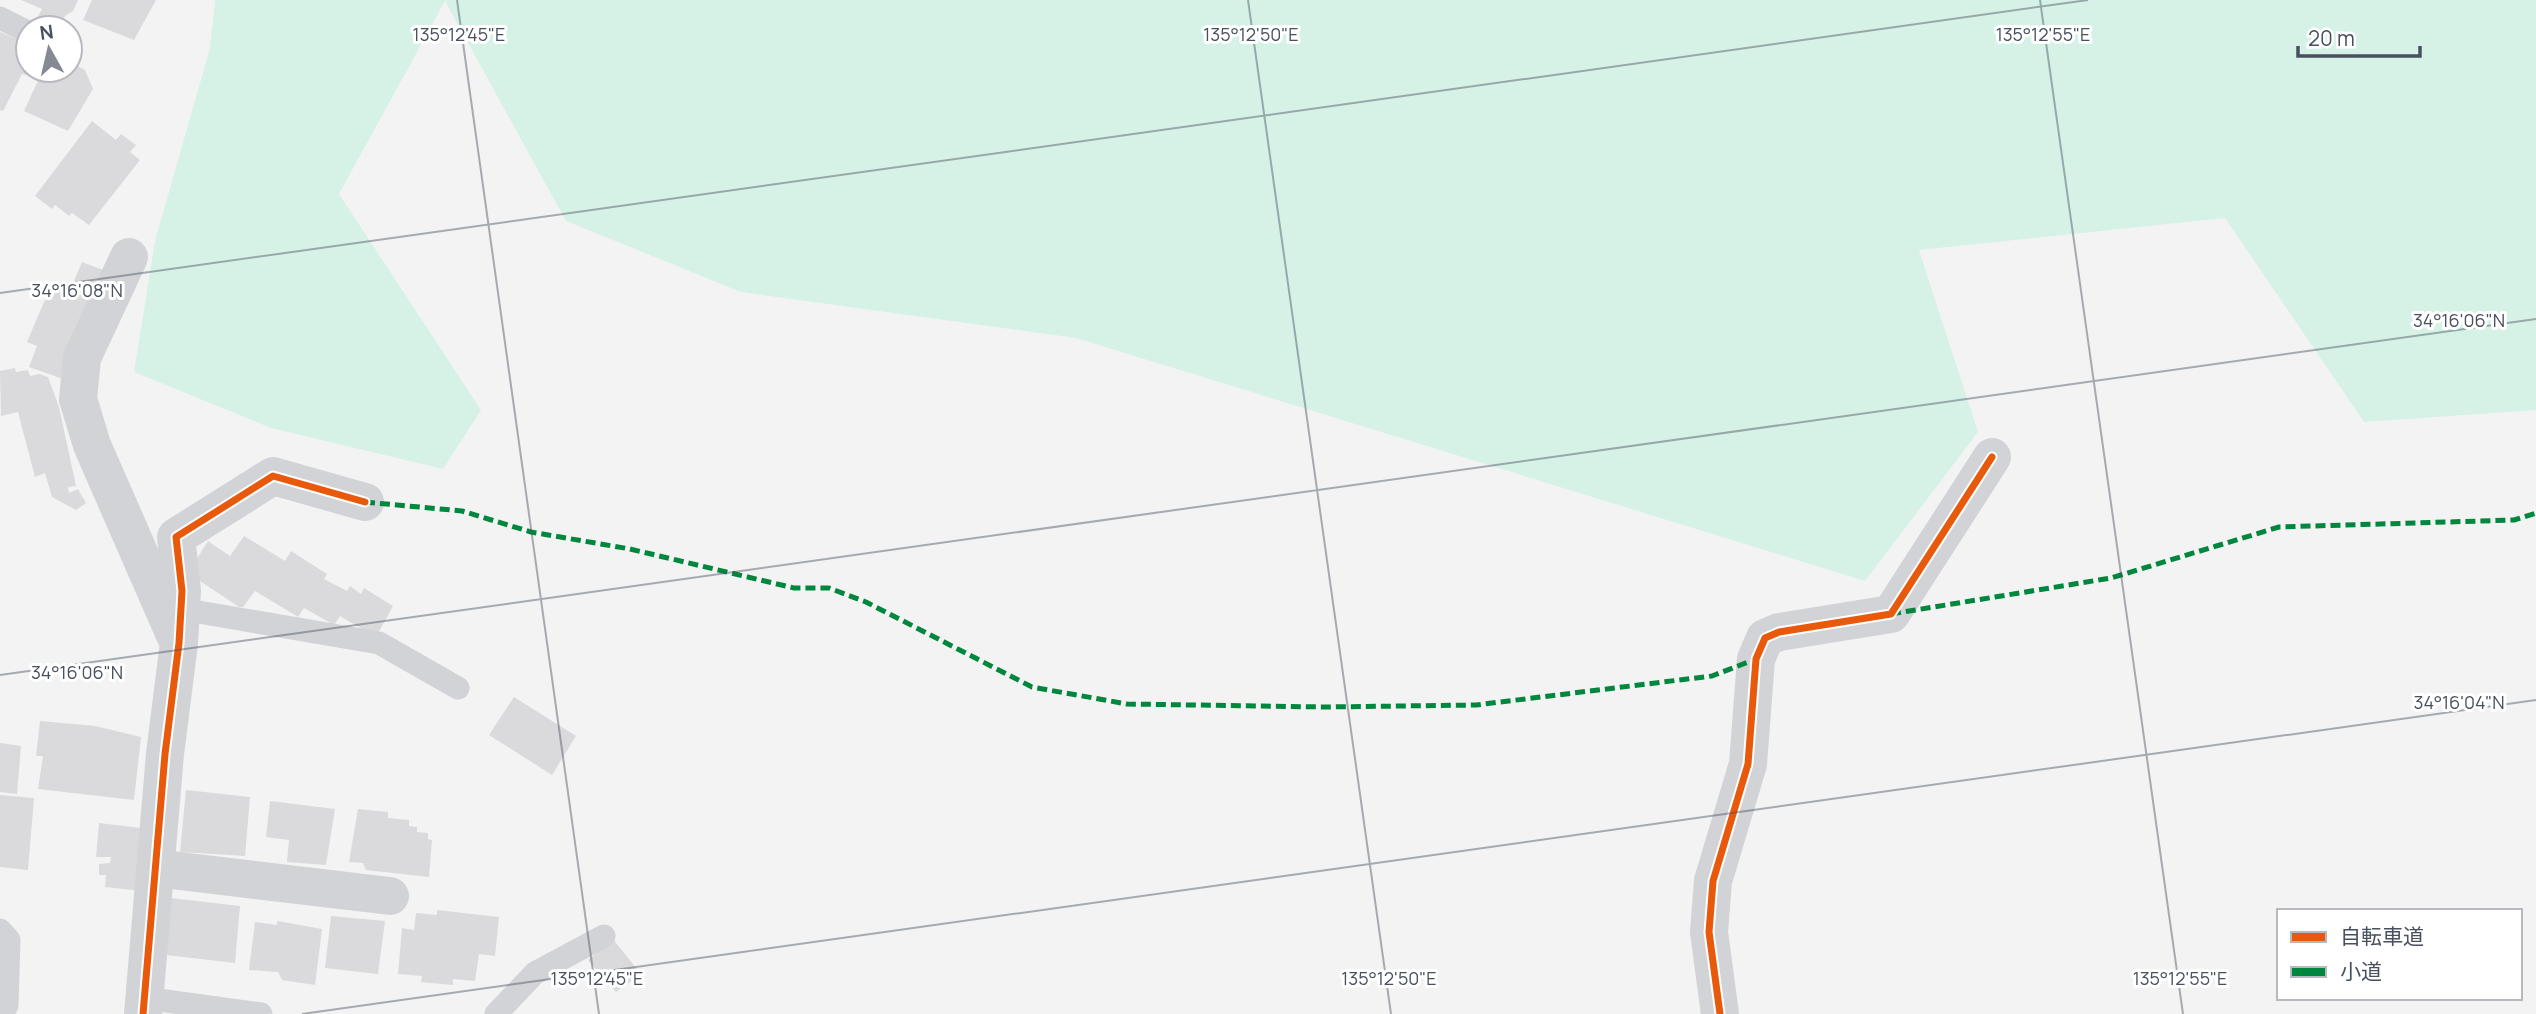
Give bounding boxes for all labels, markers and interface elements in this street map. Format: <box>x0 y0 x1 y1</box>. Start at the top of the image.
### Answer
north arrow <box>14 14 84 84</box>
scale bar <box>2298 14 2420 58</box>
text: N <box>38 18 55 46</box>
text: 135°12'45"E <box>413 22 505 46</box>
text: 135°12'50"E <box>1203 22 1299 46</box>
text: 135°12'55"E <box>1996 22 2090 46</box>
text: 20 m <box>2308 24 2355 52</box>
text: 34°16'08"N <box>31 278 123 302</box>
text: 34°16'06"N <box>2413 308 2505 332</box>
text: 34°16'06"N <box>31 660 123 684</box>
text: 34°16'04"N <box>2413 690 2505 714</box>
legend <box>2277 909 2522 1000</box>
text: 自転車道 <box>2340 922 2424 950</box>
text: 小道 <box>2340 957 2382 985</box>
text: 135°12'45"E <box>551 966 643 990</box>
text: 135°12'50"E <box>1341 966 1437 990</box>
text: 135°12'55"E <box>2133 966 2227 990</box>

